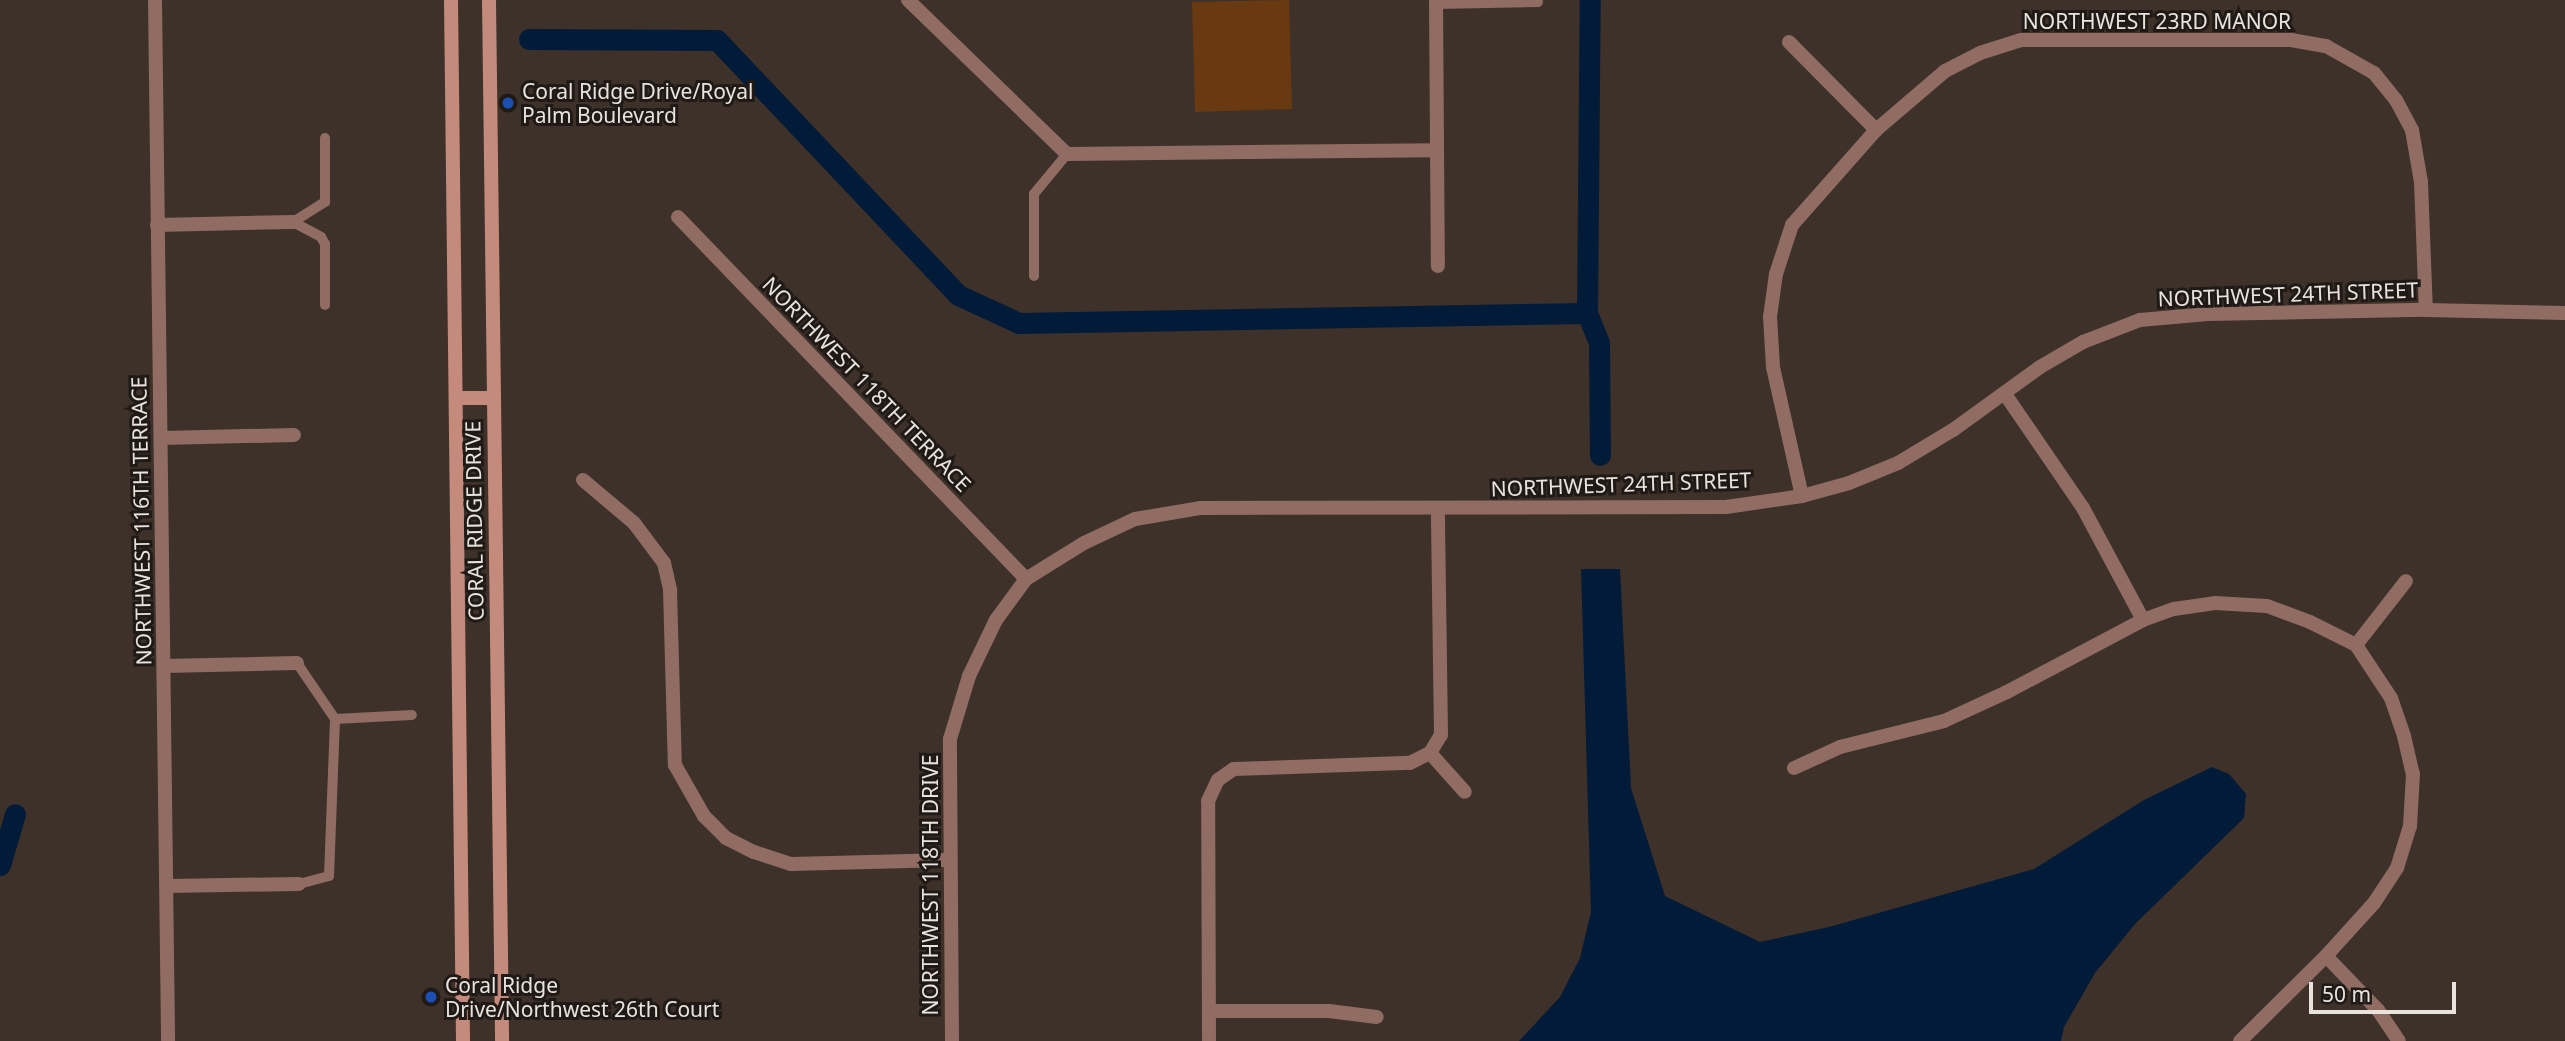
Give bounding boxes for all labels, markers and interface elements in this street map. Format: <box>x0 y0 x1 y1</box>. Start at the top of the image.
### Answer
street label: NORTHWEST 23RD MANOR <box>2023 8 2291 34</box>
place label: Coral Ridge Drive/Royal Palm Boulevard <box>522 78 754 128</box>
marker: Coral Ridge Drive/Royal Palm Boulevard <box>500 95 516 111</box>
street label: NORTHWEST 118TH TERRACE <box>758 271 976 497</box>
street label: NORTHWEST 24TH STREET <box>2157 277 2419 311</box>
street label: NORTHWEST 116TH TERRACE <box>126 376 156 666</box>
street label: CORAL RIDGE DRIVE <box>460 421 488 621</box>
street label: NORTHWEST 24TH STREET <box>1490 467 1752 501</box>
street label: NORTHWEST 118TH DRIVE <box>917 754 943 1016</box>
scale bar <box>2313 968 2460 1012</box>
place label: Coral Ridge Drive/Northwest 26th Court <box>445 972 719 1022</box>
text: 50 m <box>2322 980 2371 1008</box>
marker: Coral Ridge Drive/Northwest 26th Court <box>423 989 439 1005</box>

